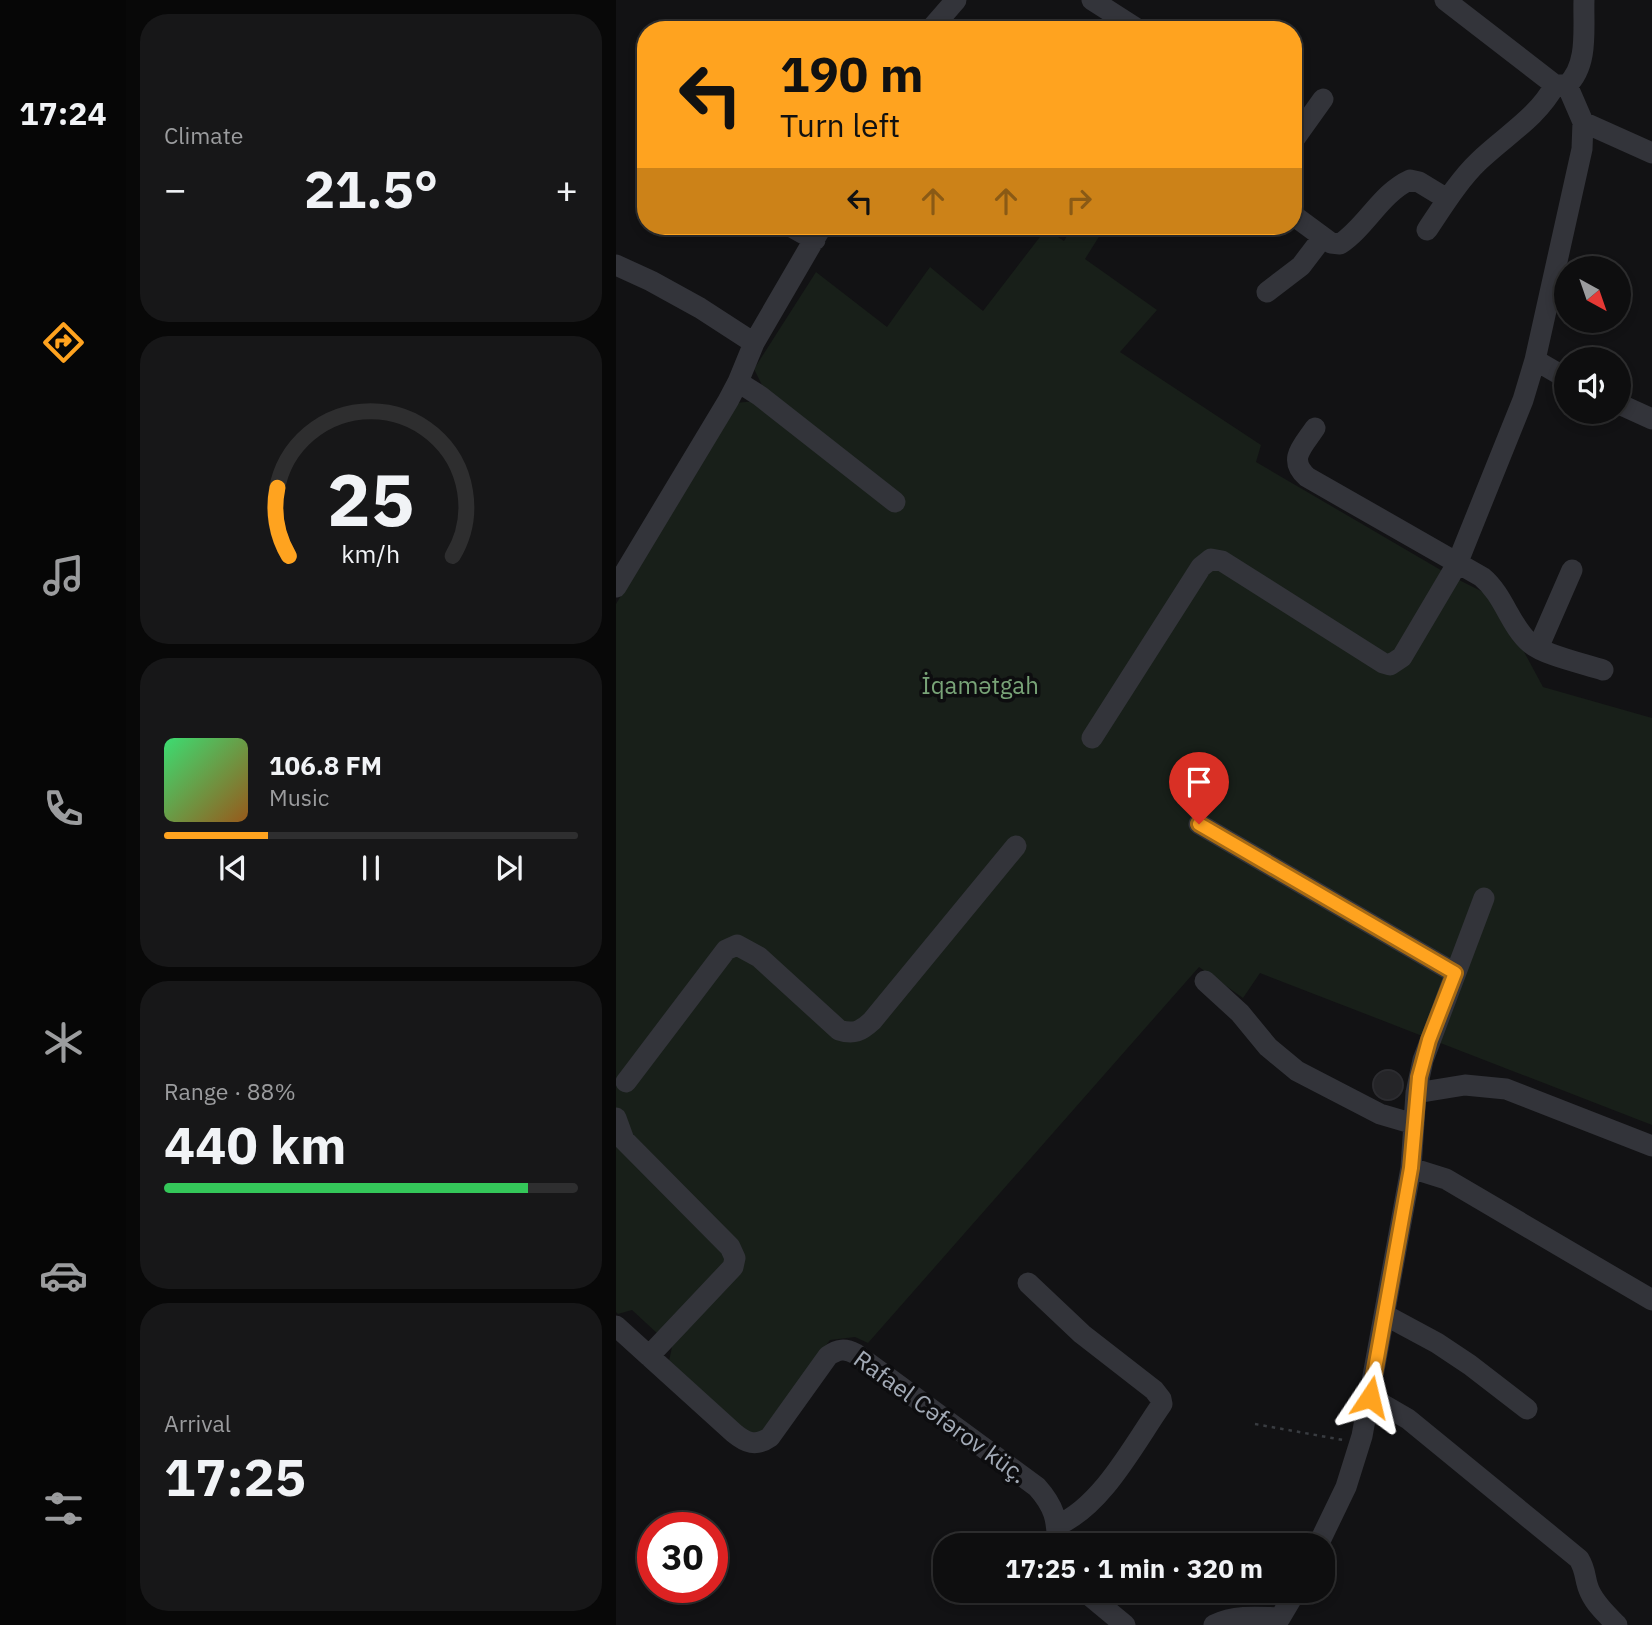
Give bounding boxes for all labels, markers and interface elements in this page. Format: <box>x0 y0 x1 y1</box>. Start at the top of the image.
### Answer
text: 190 m <box>780 42 924 105</box>
icon: left <box>665 49 756 140</box>
text: 17:24 <box>19 92 107 134</box>
text: Turn left <box>780 104 900 146</box>
text: Climate <box>164 120 243 150</box>
text: 21.5° <box>304 155 438 222</box>
text: − <box>164 164 187 213</box>
text: + <box>555 164 578 213</box>
icon: left <box>841 182 879 220</box>
icon: ahead <box>914 182 952 220</box>
icon: ahead <box>987 182 1025 220</box>
icon: right <box>1060 182 1098 220</box>
north arrow <box>1554 256 1631 332</box>
map controls <box>1554 256 1631 424</box>
icon: directions <box>39 318 88 367</box>
button: sound <box>1554 347 1631 424</box>
text: 25 <box>327 452 415 547</box>
text: km/h <box>342 537 400 570</box>
icon: music <box>39 551 88 600</box>
park label: İqamətgah <box>921 669 1039 701</box>
text: 106.8 FM <box>269 748 382 782</box>
pin <box>1169 752 1229 824</box>
icon: arrive <box>1180 763 1218 801</box>
text: Music <box>269 782 329 812</box>
icon: phone <box>39 784 88 833</box>
icon: previous <box>214 849 252 887</box>
icon: pause <box>352 849 390 887</box>
icon: next <box>490 849 528 887</box>
icon: climate <box>39 1018 88 1067</box>
text: Range · 88% <box>164 1076 296 1106</box>
text: 440 km <box>164 1111 346 1178</box>
icon: car <box>39 1251 88 1300</box>
street label: Rafael Cəfərov küç. <box>848 1342 1034 1490</box>
position arrow <box>1333 1360 1407 1434</box>
text: Arrival <box>164 1408 231 1438</box>
text: 17:25 <box>164 1443 306 1510</box>
icon: filters <box>39 1484 88 1533</box>
speed limit sign: 30 <box>637 1512 728 1603</box>
text: 17:25 · 1 min · 320 m <box>1005 1551 1263 1585</box>

